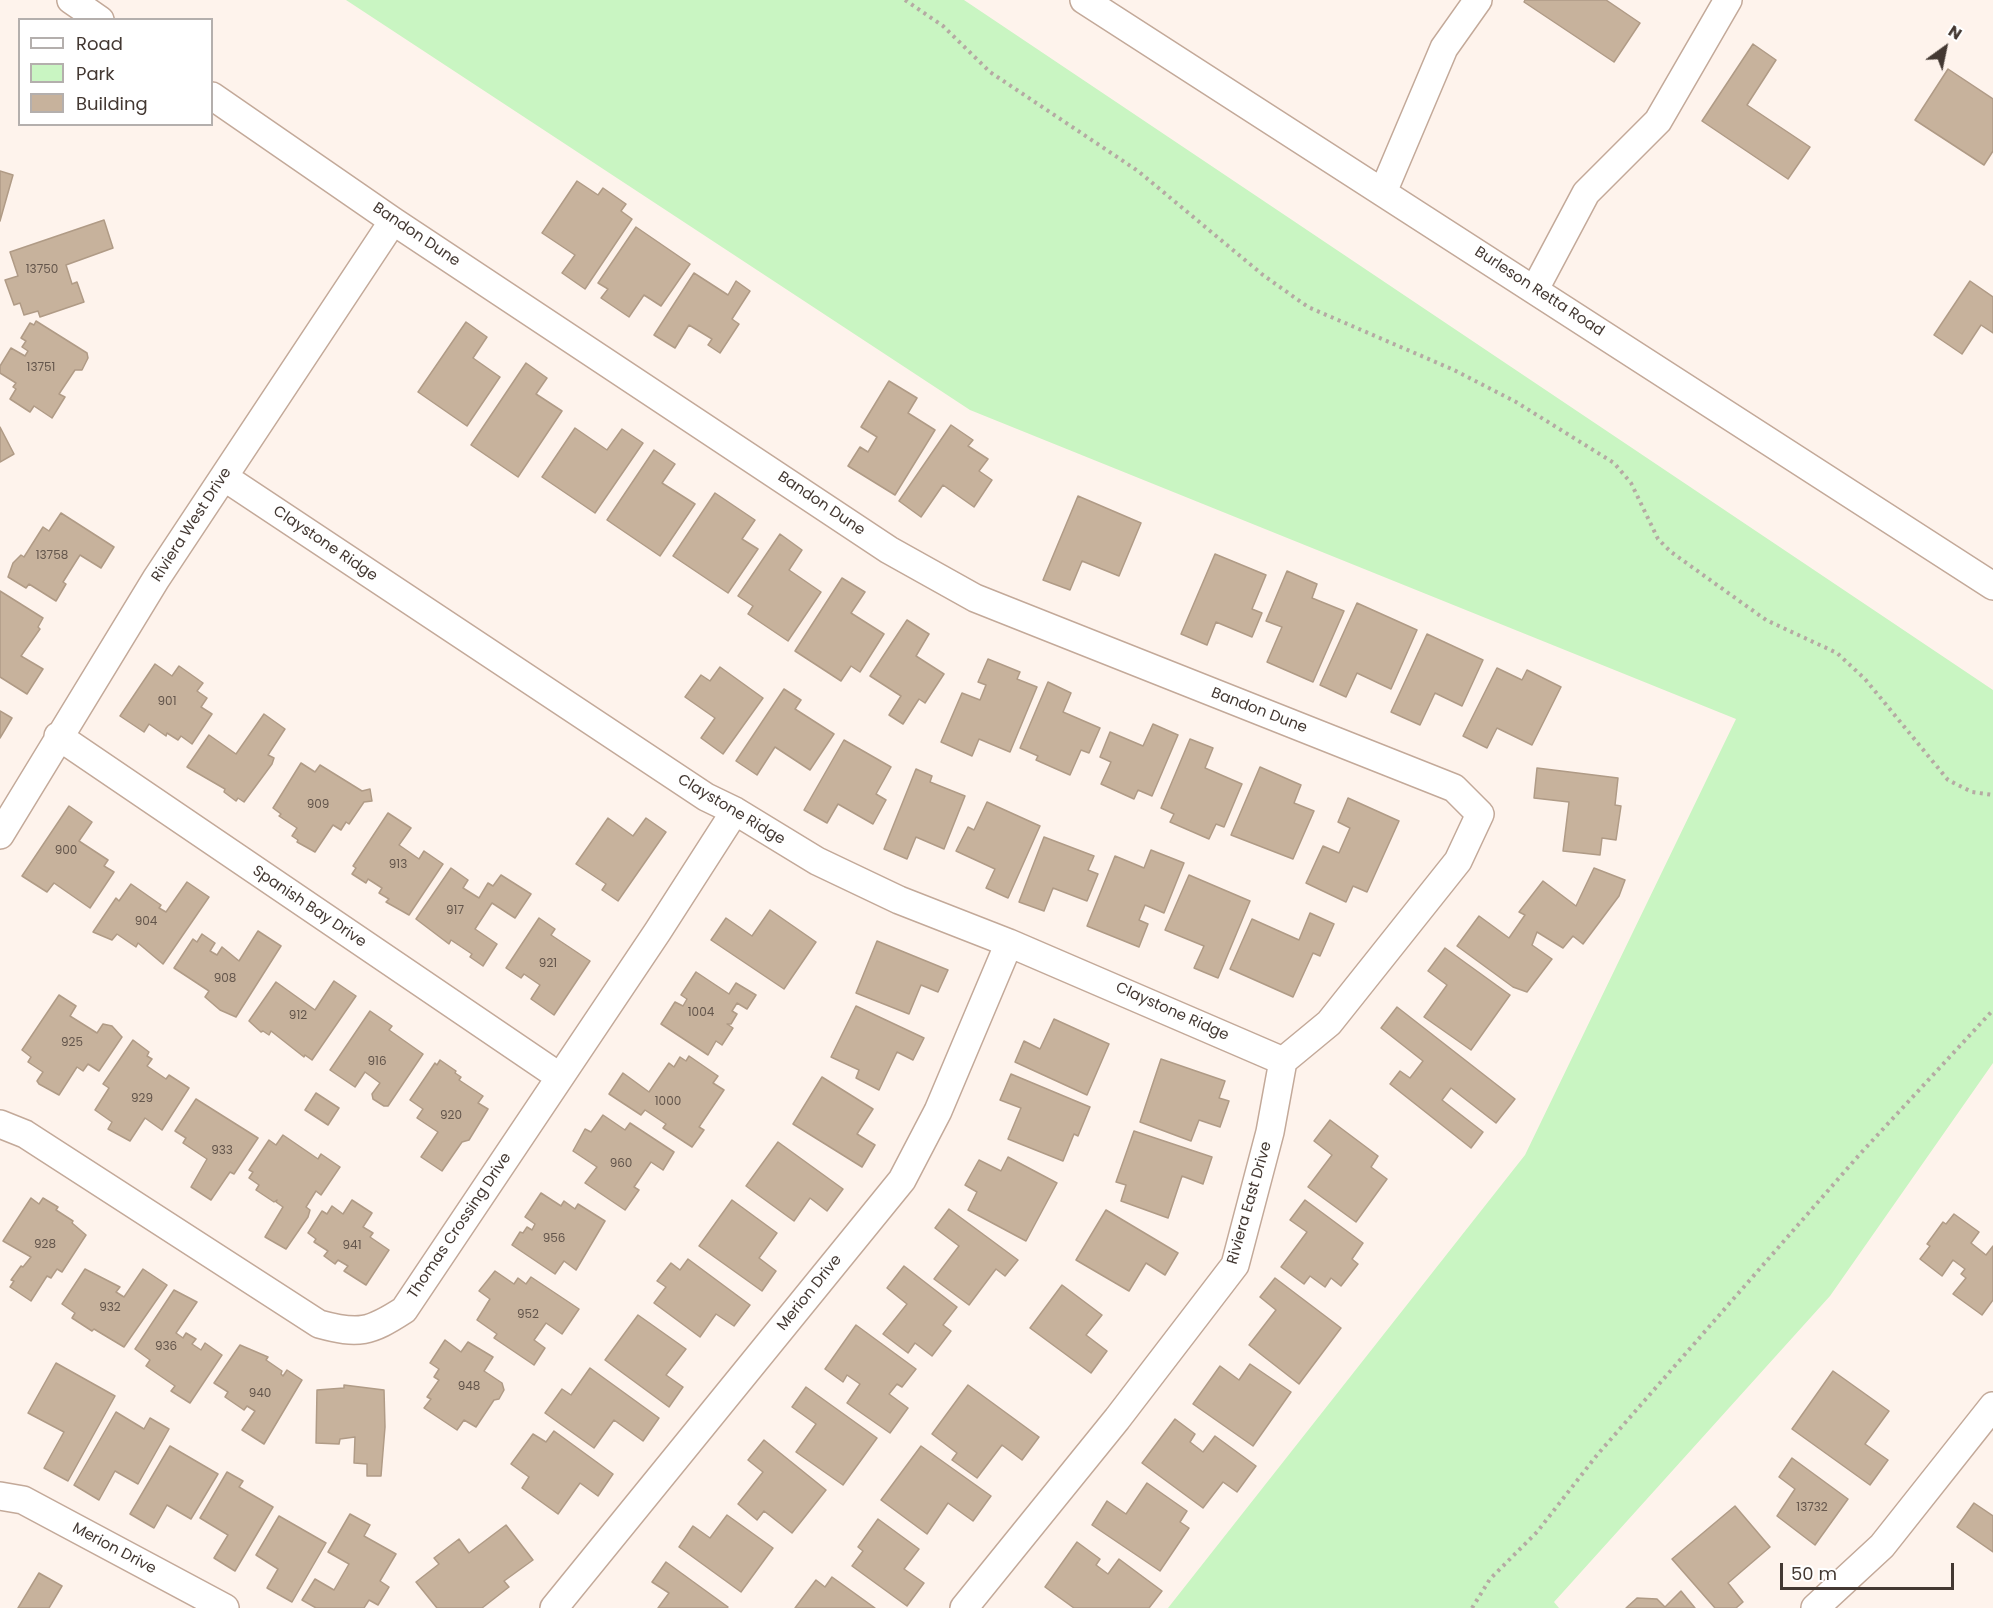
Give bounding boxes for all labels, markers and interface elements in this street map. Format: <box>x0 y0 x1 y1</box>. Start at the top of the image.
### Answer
legend <box>18 18 213 126</box>
north arrow <box>1915 18 1975 78</box>
text: N <box>1944 20 1966 45</box>
text: Road <box>76 31 123 56</box>
text: Park <box>76 61 115 86</box>
text: Building <box>76 91 148 116</box>
street label: Bandon Dune <box>369 199 463 271</box>
street label: Burleson Retta Road <box>1471 243 1607 341</box>
house number: 13750 <box>26 263 58 277</box>
house number: 13751 <box>27 361 55 375</box>
street label: Riviera West Drive <box>148 464 236 586</box>
street label: Bandon Dune <box>774 468 868 540</box>
street label: Claystone Ridge <box>269 502 381 586</box>
house number: 13758 <box>36 549 68 563</box>
street label: Bandon Dune <box>1208 684 1310 738</box>
house number: 901 <box>158 695 176 709</box>
street label: Claystone Ridge <box>674 771 788 849</box>
house number: 909 <box>307 798 329 812</box>
house number: 900 <box>55 844 77 858</box>
house number: 913 <box>389 858 407 872</box>
street label: Spanish Bay Drive <box>249 862 369 952</box>
house number: 917 <box>446 904 464 918</box>
house number: 904 <box>135 915 157 929</box>
house number: 921 <box>539 957 557 971</box>
house number: 908 <box>214 972 236 986</box>
street label: Claystone Ridge <box>1113 979 1231 1045</box>
house number: 1004 <box>688 1006 714 1020</box>
house number: 912 <box>289 1009 307 1023</box>
house number: 925 <box>61 1036 83 1050</box>
house number: 916 <box>367 1055 387 1069</box>
house number: 929 <box>131 1092 153 1106</box>
house number: 1000 <box>655 1095 681 1109</box>
house number: 920 <box>440 1109 462 1123</box>
street label: Riviera East Drive <box>1224 1140 1276 1266</box>
house number: 933 <box>211 1144 233 1158</box>
street label: Thomas Crossing Drive <box>404 1150 516 1302</box>
house number: 960 <box>610 1157 632 1171</box>
house number: 956 <box>543 1232 565 1246</box>
house number: 928 <box>34 1238 56 1252</box>
house number: 941 <box>343 1239 361 1253</box>
street label: Merion Drive <box>774 1251 846 1335</box>
house number: 932 <box>99 1301 121 1315</box>
house number: 952 <box>517 1308 539 1322</box>
house number: 936 <box>155 1340 177 1354</box>
house number: 948 <box>458 1380 480 1394</box>
house number: 940 <box>249 1387 271 1401</box>
house number: 13732 <box>1796 1501 1828 1515</box>
street label: Merion Drive <box>69 1519 159 1579</box>
scale bar <box>1783 1551 1957 1589</box>
text: 50 m <box>1791 1561 1837 1586</box>

